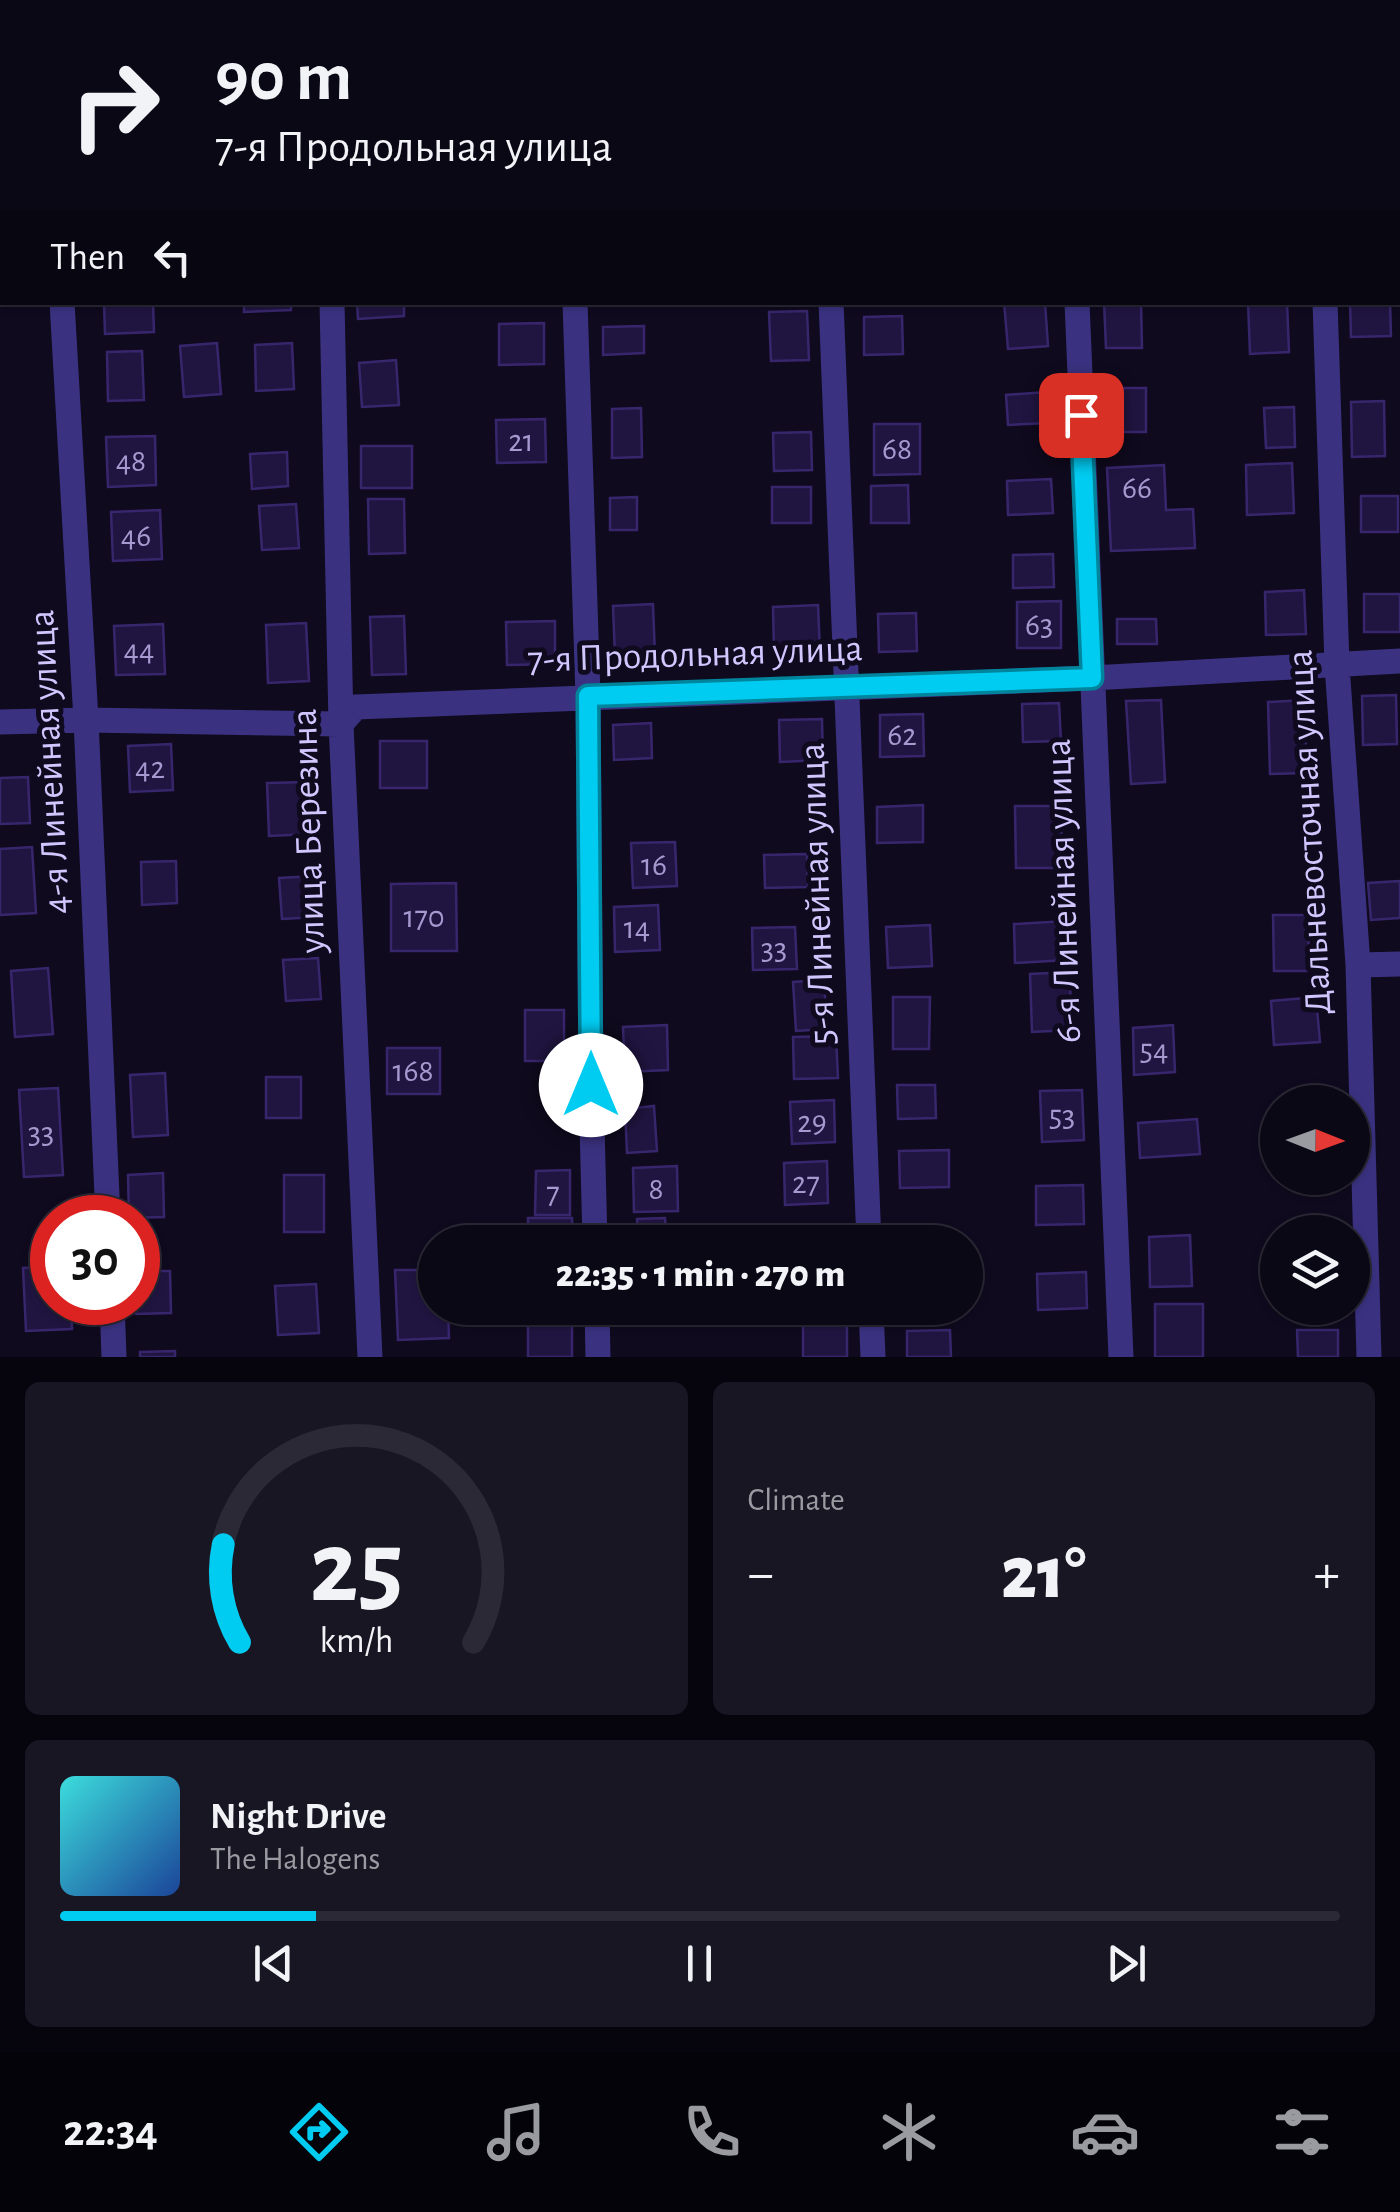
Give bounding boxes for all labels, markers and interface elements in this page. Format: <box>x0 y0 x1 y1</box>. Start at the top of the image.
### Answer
icon: right <box>50 40 180 170</box>
text: 90 m <box>215 43 352 113</box>
text: 7-я Продольная улица <box>215 125 613 170</box>
icon: left <box>145 230 200 285</box>
text: Then <box>50 239 125 277</box>
pin <box>1039 373 1124 458</box>
icon: arrive <box>1054 388 1109 443</box>
house number: 21 <box>508 425 534 457</box>
house number: 68 <box>882 433 912 465</box>
house number: 48 <box>116 445 146 477</box>
house number: 66 <box>1122 472 1152 504</box>
house number: 46 <box>121 520 151 552</box>
street label: 4-я Линейная улица <box>23 609 77 915</box>
house number: 63 <box>1025 609 1053 641</box>
street label: 7-я Продольная улица <box>527 630 863 680</box>
house number: 44 <box>124 634 154 666</box>
street label: Дальневосточная улица <box>1281 649 1339 1015</box>
street label: улица Березина <box>286 708 332 955</box>
house number: 62 <box>887 719 917 751</box>
street label: 6-я Линейная улица <box>1040 738 1088 1044</box>
street label: 5-я Линейная улица <box>794 742 842 1046</box>
house number: 42 <box>135 752 165 784</box>
house number: 16 <box>641 849 667 881</box>
house number: 170 <box>403 901 445 933</box>
house number: 14 <box>624 912 650 944</box>
house number: 33 <box>761 933 787 965</box>
position arrow <box>539 1033 643 1137</box>
house number: 54 <box>1140 1034 1168 1066</box>
house number: 168 <box>392 1055 434 1087</box>
north arrow <box>1260 1085 1370 1195</box>
map controls <box>1260 1085 1370 1325</box>
house number: 53 <box>1049 1100 1075 1132</box>
house number: 29 <box>797 1106 827 1138</box>
house number: 33 <box>28 1117 54 1149</box>
house number: 27 <box>792 1167 820 1199</box>
house number: 8 <box>648 1173 664 1205</box>
house number: 7 <box>546 1177 560 1209</box>
speed limit sign: 30 <box>30 1195 160 1325</box>
button: layers <box>1260 1215 1370 1325</box>
text: 22:35 · 1 min · 270 m <box>556 1256 845 1294</box>
text: Climate <box>748 1484 845 1516</box>
text: 25 <box>309 1517 403 1621</box>
text: 21° <box>1001 1537 1086 1612</box>
text: − <box>748 1547 774 1602</box>
text: + <box>1314 1547 1340 1602</box>
text: km/h <box>319 1623 393 1659</box>
text: Night Drive <box>210 1798 386 1836</box>
text: The Halogens <box>210 1843 380 1875</box>
icon: previous <box>246 1936 301 1991</box>
icon: pause <box>672 1936 727 1991</box>
icon: next <box>1099 1936 1154 1991</box>
icon: directions <box>284 2097 354 2167</box>
icon: music <box>481 2097 551 2167</box>
icon: phone <box>677 2097 747 2167</box>
icon: climate <box>874 2097 944 2167</box>
icon: car <box>1070 2097 1140 2167</box>
icon: filters <box>1267 2097 1337 2167</box>
text: 22:34 <box>63 2109 158 2154</box>

